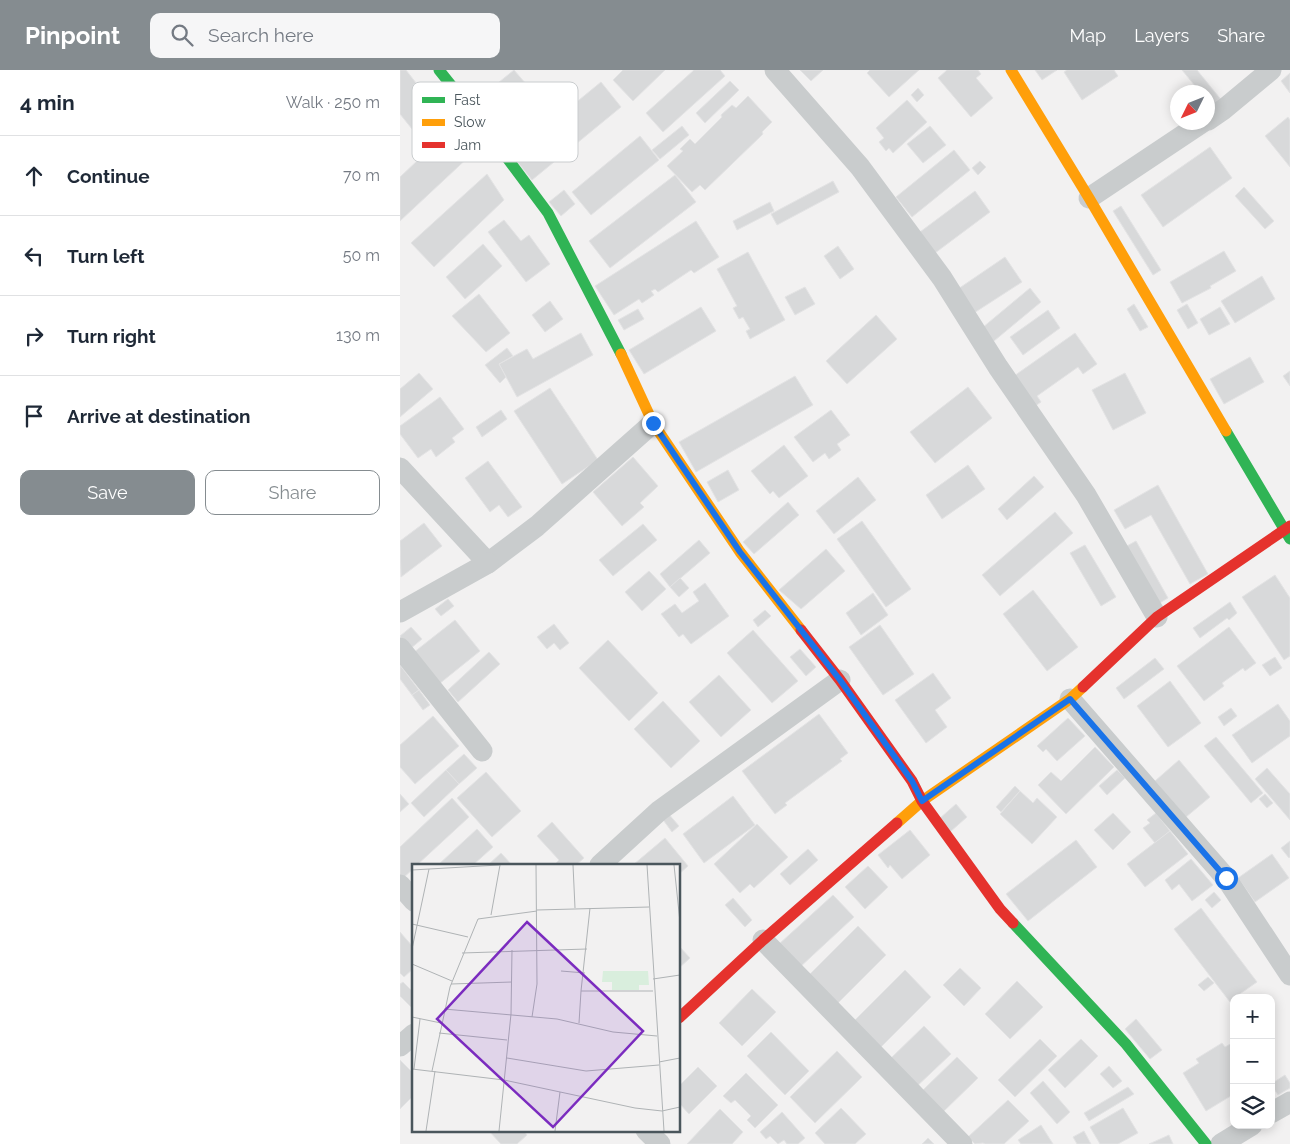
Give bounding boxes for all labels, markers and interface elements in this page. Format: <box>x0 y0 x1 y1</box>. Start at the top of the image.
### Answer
search box <box>150 13 500 58</box>
text: Pinpoint <box>25 21 120 50</box>
icon: search <box>168 21 196 49</box>
text: Search here <box>208 24 314 46</box>
text: Map <box>1070 25 1106 46</box>
text: Layers <box>1134 25 1189 46</box>
text: Share <box>1217 25 1265 46</box>
legend <box>412 82 578 162</box>
north arrow <box>1170 85 1215 130</box>
text: 4 min <box>20 90 75 115</box>
text: Fast <box>454 92 481 108</box>
text: Walk · 250 m <box>286 93 380 112</box>
text: Slow <box>454 114 486 130</box>
text: Jam <box>454 137 481 153</box>
icon: ahead <box>20 162 48 190</box>
text: Continue <box>67 165 150 187</box>
text: 70 m <box>343 166 380 185</box>
icon: left <box>20 242 48 270</box>
text: Turn left <box>67 245 144 267</box>
text: 50 m <box>343 246 380 265</box>
icon: right <box>20 322 48 350</box>
text: Turn right <box>67 325 156 347</box>
text: 130 m <box>336 326 380 345</box>
icon: arrive <box>20 402 48 430</box>
text: Arrive at destination <box>67 405 251 427</box>
route end <box>642 412 665 435</box>
button: Save <box>20 470 195 515</box>
button: Share <box>205 470 380 515</box>
inset map <box>412 864 680 1132</box>
route start <box>1215 867 1238 890</box>
map controls <box>1230 994 1275 1129</box>
button: + <box>1230 994 1275 1039</box>
button: − <box>1230 1039 1275 1084</box>
button: layers <box>1230 1084 1275 1129</box>

